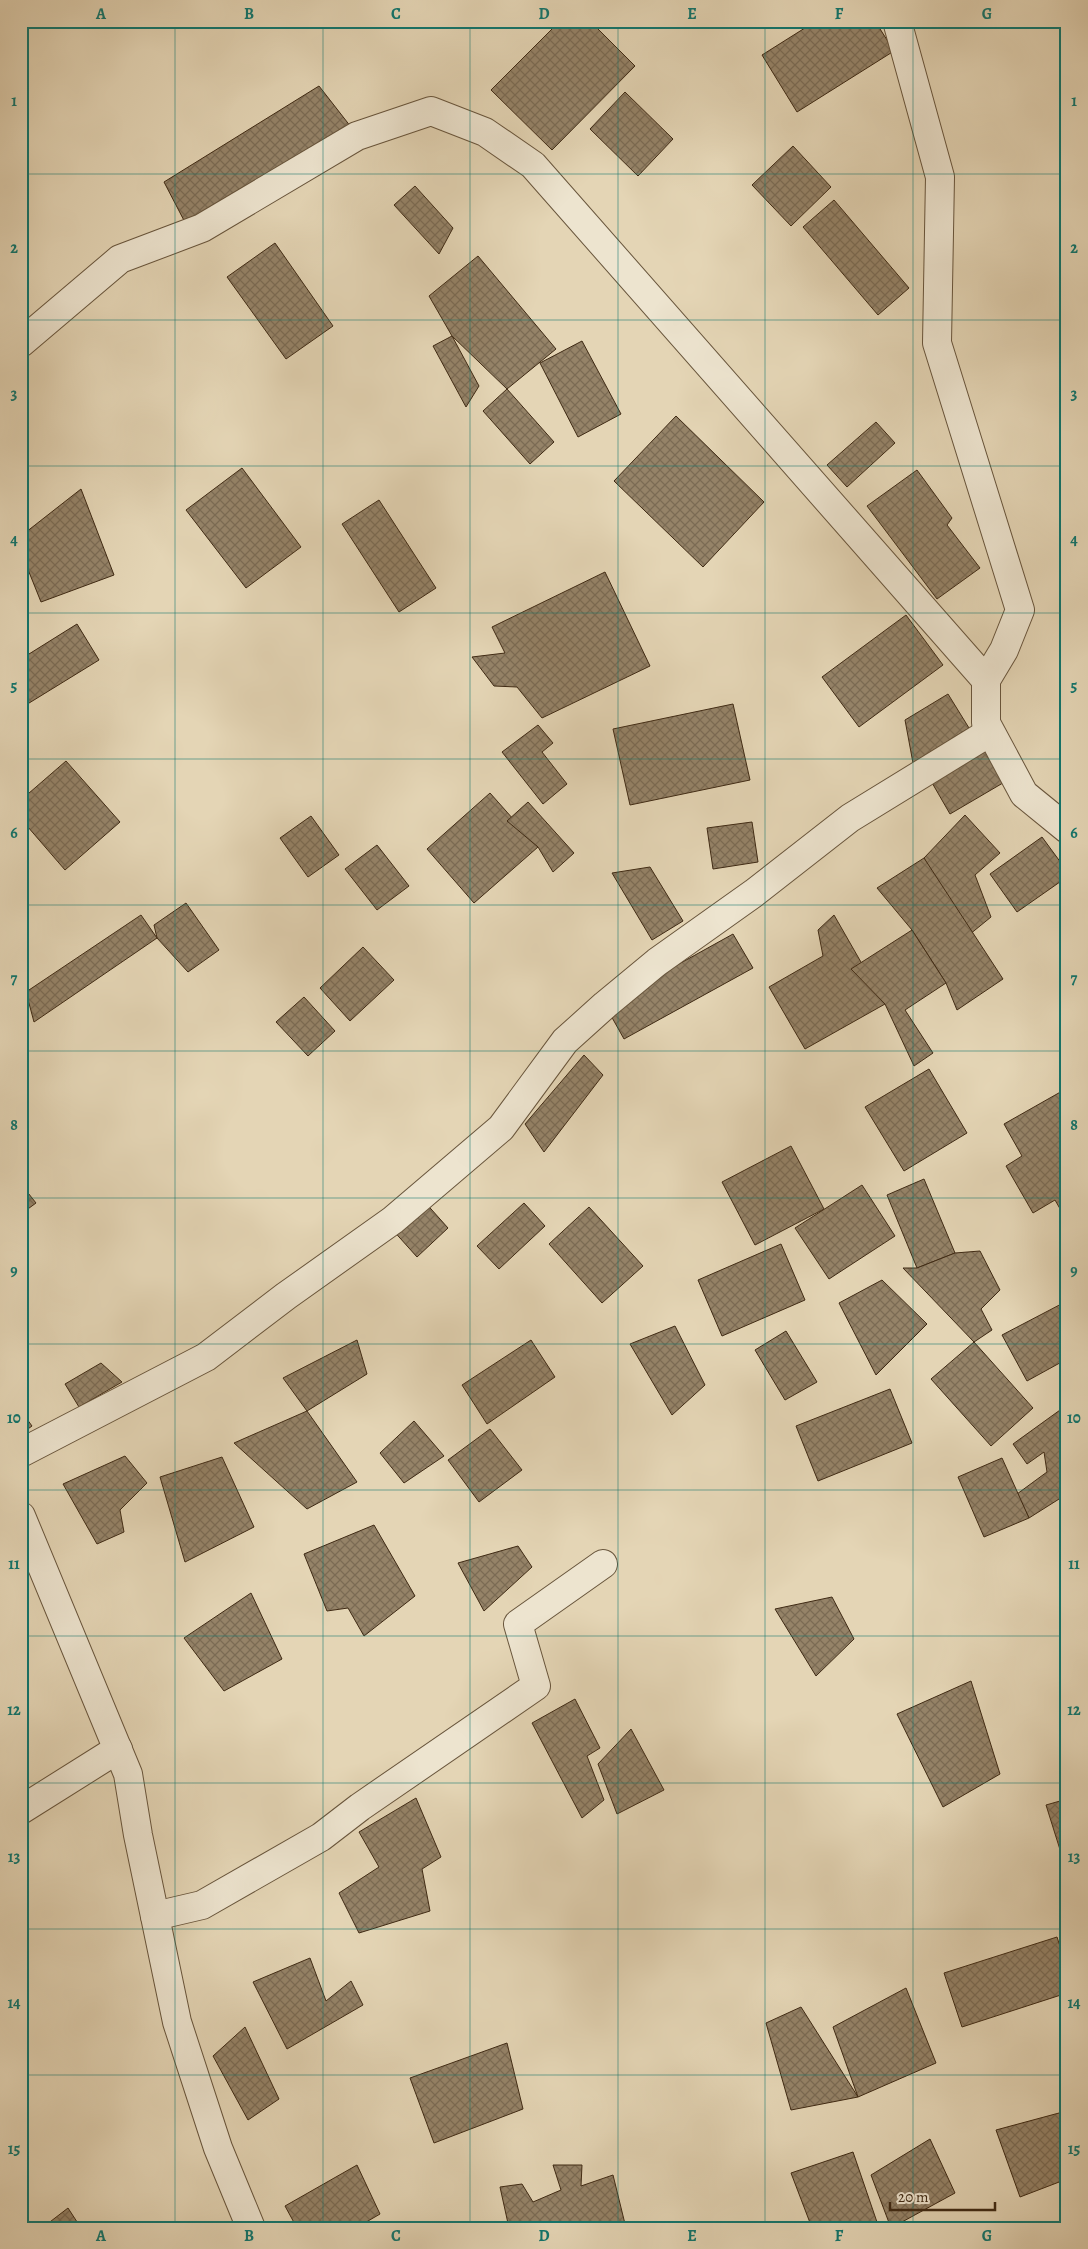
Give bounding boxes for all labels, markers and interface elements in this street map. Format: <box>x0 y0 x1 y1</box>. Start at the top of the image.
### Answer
text: A <box>95 3 107 25</box>
text: B <box>244 3 254 25</box>
text: C <box>391 3 401 25</box>
text: D <box>538 3 550 25</box>
text: E <box>687 3 697 25</box>
text: F <box>835 3 844 25</box>
text: G <box>982 3 992 25</box>
text: 1 <box>11 90 17 112</box>
text: 1 <box>1071 90 1077 112</box>
text: 2 <box>10 237 18 259</box>
text: 2 <box>1070 237 1078 259</box>
text: 3 <box>11 383 18 405</box>
text: 3 <box>1071 383 1078 405</box>
text: 4 <box>10 529 18 551</box>
text: 4 <box>1070 529 1078 551</box>
text: 5 <box>11 675 18 697</box>
text: 5 <box>1071 675 1078 697</box>
text: 6 <box>10 822 18 844</box>
text: 6 <box>1070 822 1078 844</box>
text: 7 <box>11 968 18 990</box>
text: 7 <box>1071 968 1078 990</box>
text: 8 <box>10 1114 18 1136</box>
text: 8 <box>1070 1114 1078 1136</box>
text: 9 <box>10 1260 18 1282</box>
text: 9 <box>1070 1260 1078 1282</box>
text: 10 <box>7 1407 21 1429</box>
text: 10 <box>1067 1407 1081 1429</box>
text: 11 <box>8 1553 20 1575</box>
text: 11 <box>1068 1553 1080 1575</box>
text: 12 <box>7 1699 21 1721</box>
text: 12 <box>1067 1699 1081 1721</box>
text: 13 <box>8 1846 20 1868</box>
text: 13 <box>1068 1846 1080 1868</box>
text: 14 <box>7 1992 21 2014</box>
text: 14 <box>1067 1992 1081 2014</box>
text: 15 <box>8 2138 20 2160</box>
text: 15 <box>1068 2138 1080 2160</box>
scale bar <box>890 2179 996 2211</box>
text: 20 m <box>898 2187 929 2207</box>
text: A <box>95 2225 107 2247</box>
text: B <box>244 2225 254 2247</box>
text: C <box>391 2225 401 2247</box>
text: D <box>538 2225 550 2247</box>
text: E <box>687 2225 697 2247</box>
text: F <box>835 2225 844 2247</box>
text: G <box>982 2225 992 2247</box>

